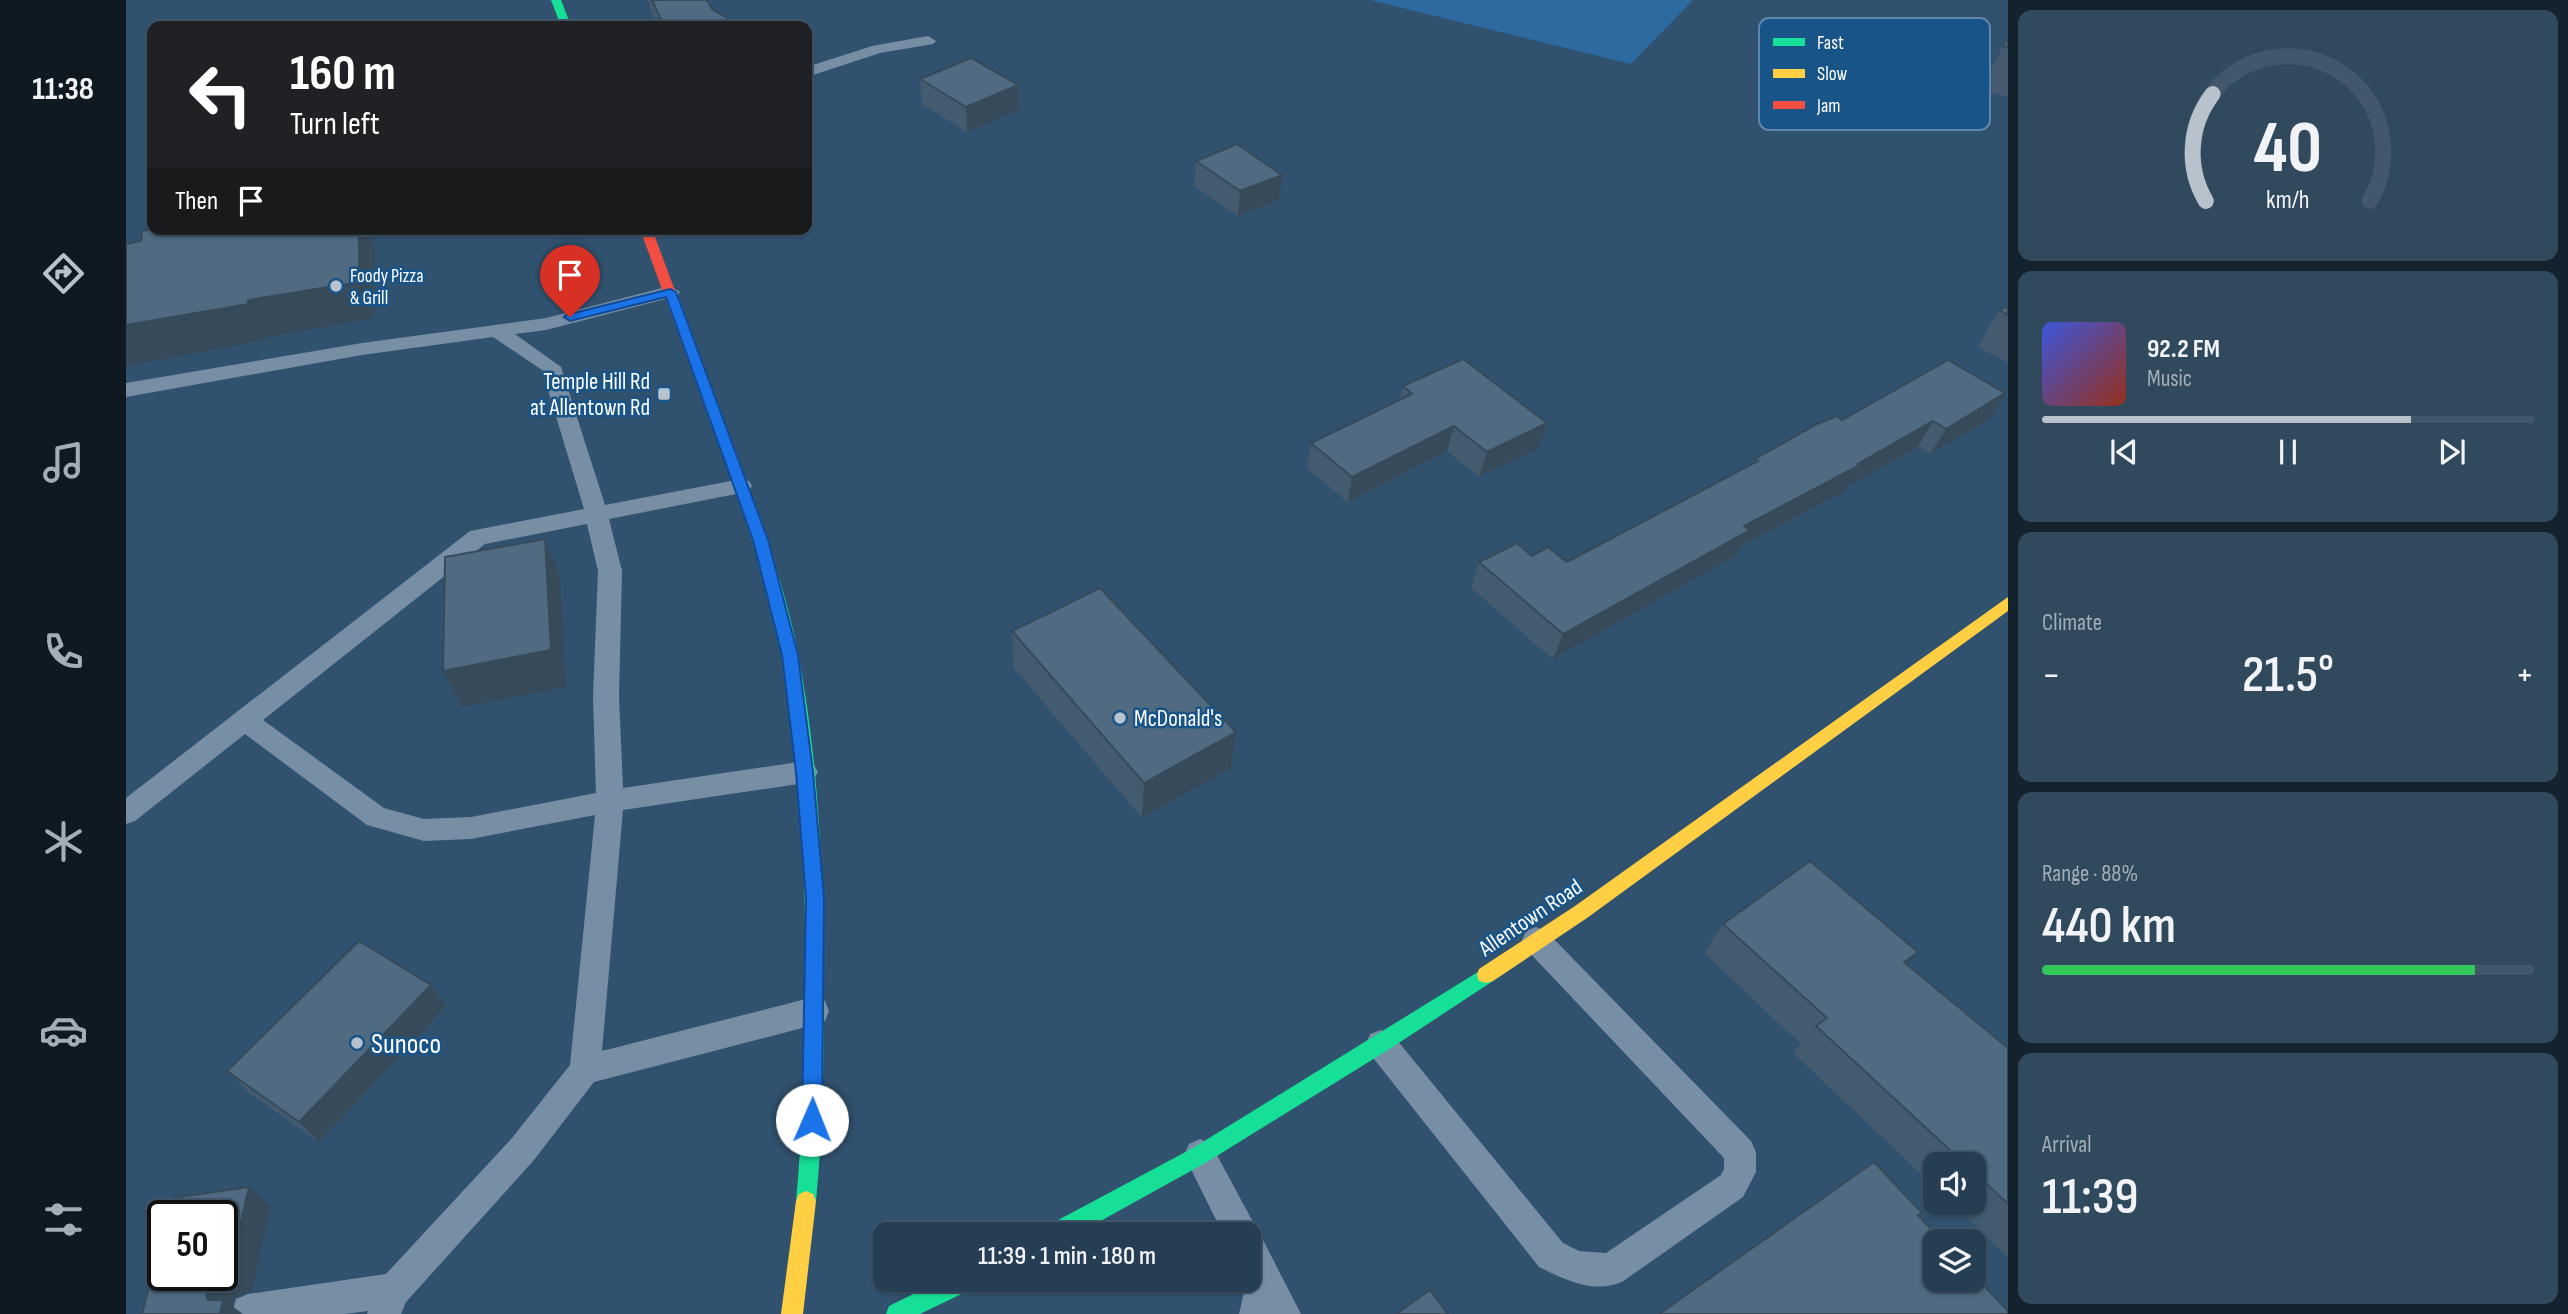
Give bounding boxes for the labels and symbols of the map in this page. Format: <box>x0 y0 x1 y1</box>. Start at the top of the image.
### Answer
legend <box>1759 18 1990 130</box>
text: Fast <box>1817 32 1844 55</box>
text: Slow <box>1817 63 1847 86</box>
text: Jam <box>1816 95 1840 118</box>
pin <box>540 245 600 317</box>
place label: Foody Pizza & Grill <box>350 265 424 310</box>
marker: Foody Pizza & Grill <box>328 278 344 294</box>
place label: Temple Hill Rd at Allentown Rd <box>530 368 650 422</box>
marker: Temple Hill Rd at Allentown Rd <box>656 386 672 402</box>
place label: McDonald's <box>1134 705 1222 733</box>
marker: McDonald's <box>1112 710 1128 726</box>
street label: Allentown Road <box>1473 873 1588 963</box>
place label: Sunoco <box>371 1028 441 1061</box>
marker: Sunoco <box>349 1035 365 1051</box>
position arrow <box>775 1083 849 1157</box>
speed limit sign: 50 <box>147 1200 238 1291</box>

